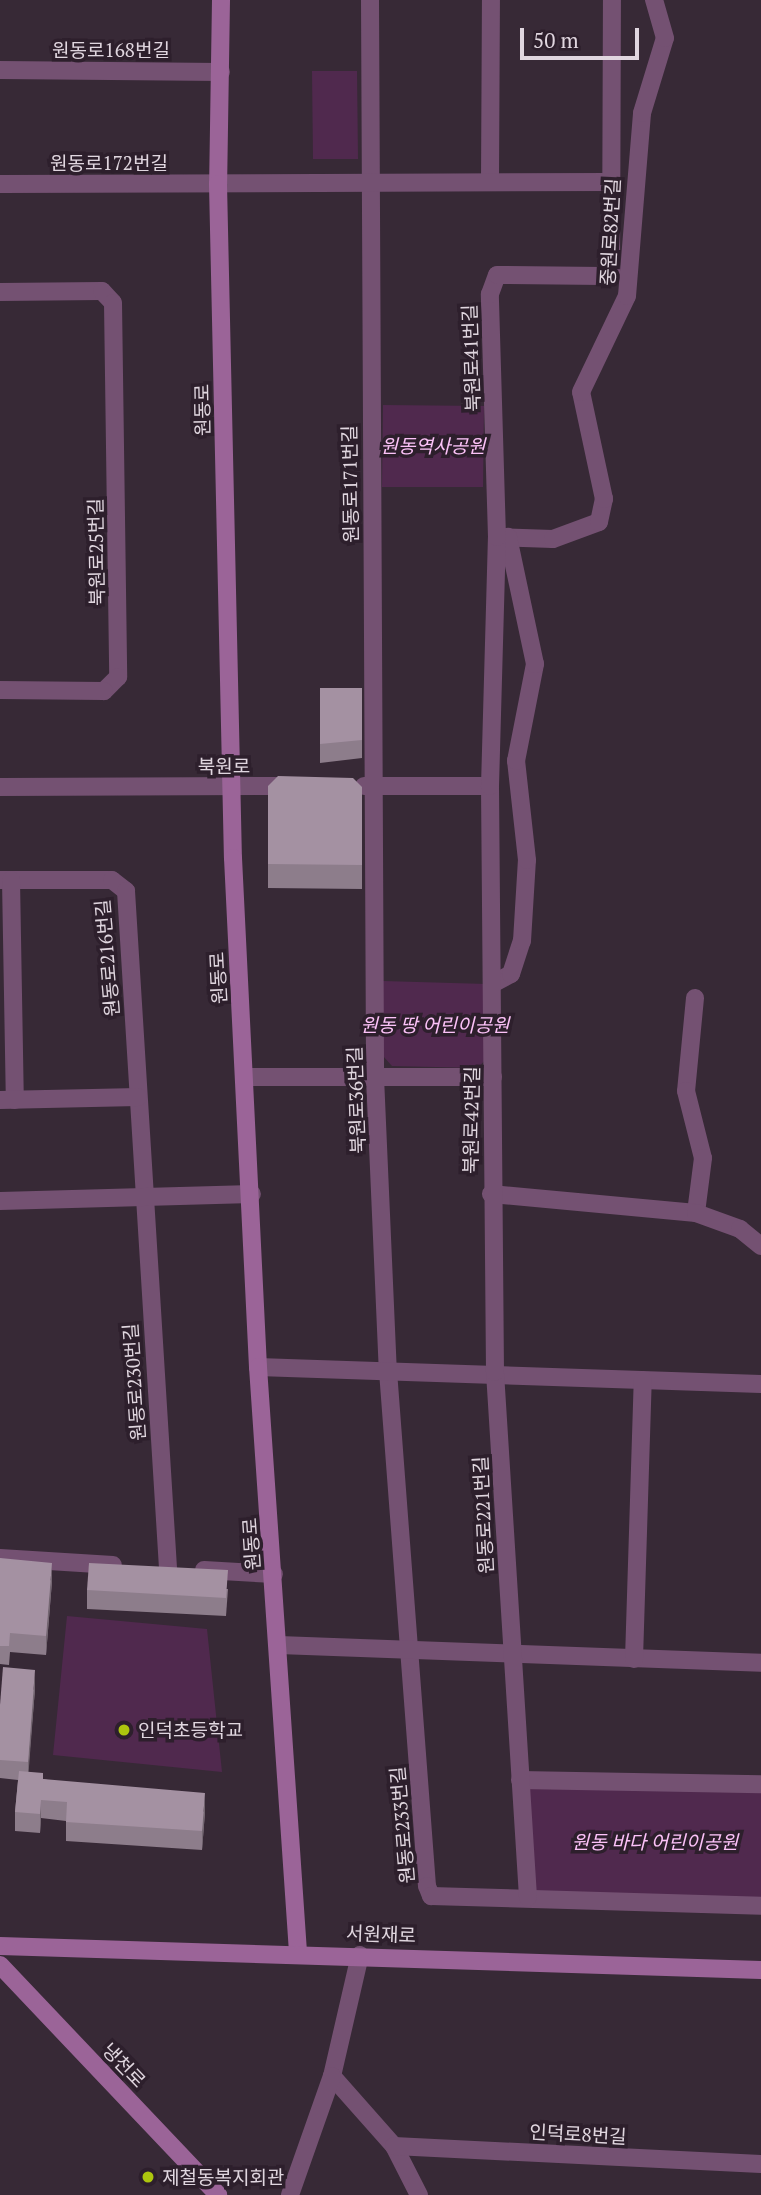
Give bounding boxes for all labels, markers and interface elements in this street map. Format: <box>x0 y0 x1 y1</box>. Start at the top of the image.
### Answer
scale bar <box>523 14 642 58</box>
text: 50 m <box>533 26 579 54</box>
street label: 원동로168번길 <box>52 39 170 61</box>
street label: 원동로172번길 <box>50 152 168 174</box>
street label: 중원로82번길 <box>596 178 624 286</box>
street label: 북원로41번길 <box>458 304 484 412</box>
street label: 원동로 <box>190 384 214 436</box>
street label: 원동로171번길 <box>338 425 362 543</box>
park label: 원동역사공원 <box>381 435 485 457</box>
street label: 북원로25번길 <box>84 498 108 606</box>
street label: 북원로 <box>198 755 250 777</box>
street label: 원동로216번길 <box>91 898 123 1018</box>
street label: 원동로 <box>205 951 231 1005</box>
park label: 원동 땅 어린이공원 <box>360 1014 510 1036</box>
street label: 북원로36번길 <box>343 1046 369 1154</box>
street label: 북원로42번길 <box>459 1066 483 1174</box>
street label: 원동로230번길 <box>119 1322 149 1442</box>
street label: 원동로221번길 <box>469 1456 497 1574</box>
street label: 원동로 <box>238 1517 264 1571</box>
place label: 인덕초등학교 <box>138 1719 243 1741</box>
marker: 인덕초등학교 <box>116 1722 132 1738</box>
street label: 원동로233번길 <box>386 1765 418 1885</box>
park label: 원동 바다 어린이공원 <box>572 1831 738 1853</box>
street label: 서원재로 <box>346 1921 416 1947</box>
street label: 냉천로 <box>98 2038 150 2092</box>
street label: 인덕로8번길 <box>529 2120 627 2148</box>
place label: 제철동복지회관 <box>162 2166 284 2188</box>
marker: 제철동복지회관 <box>140 2169 156 2185</box>

